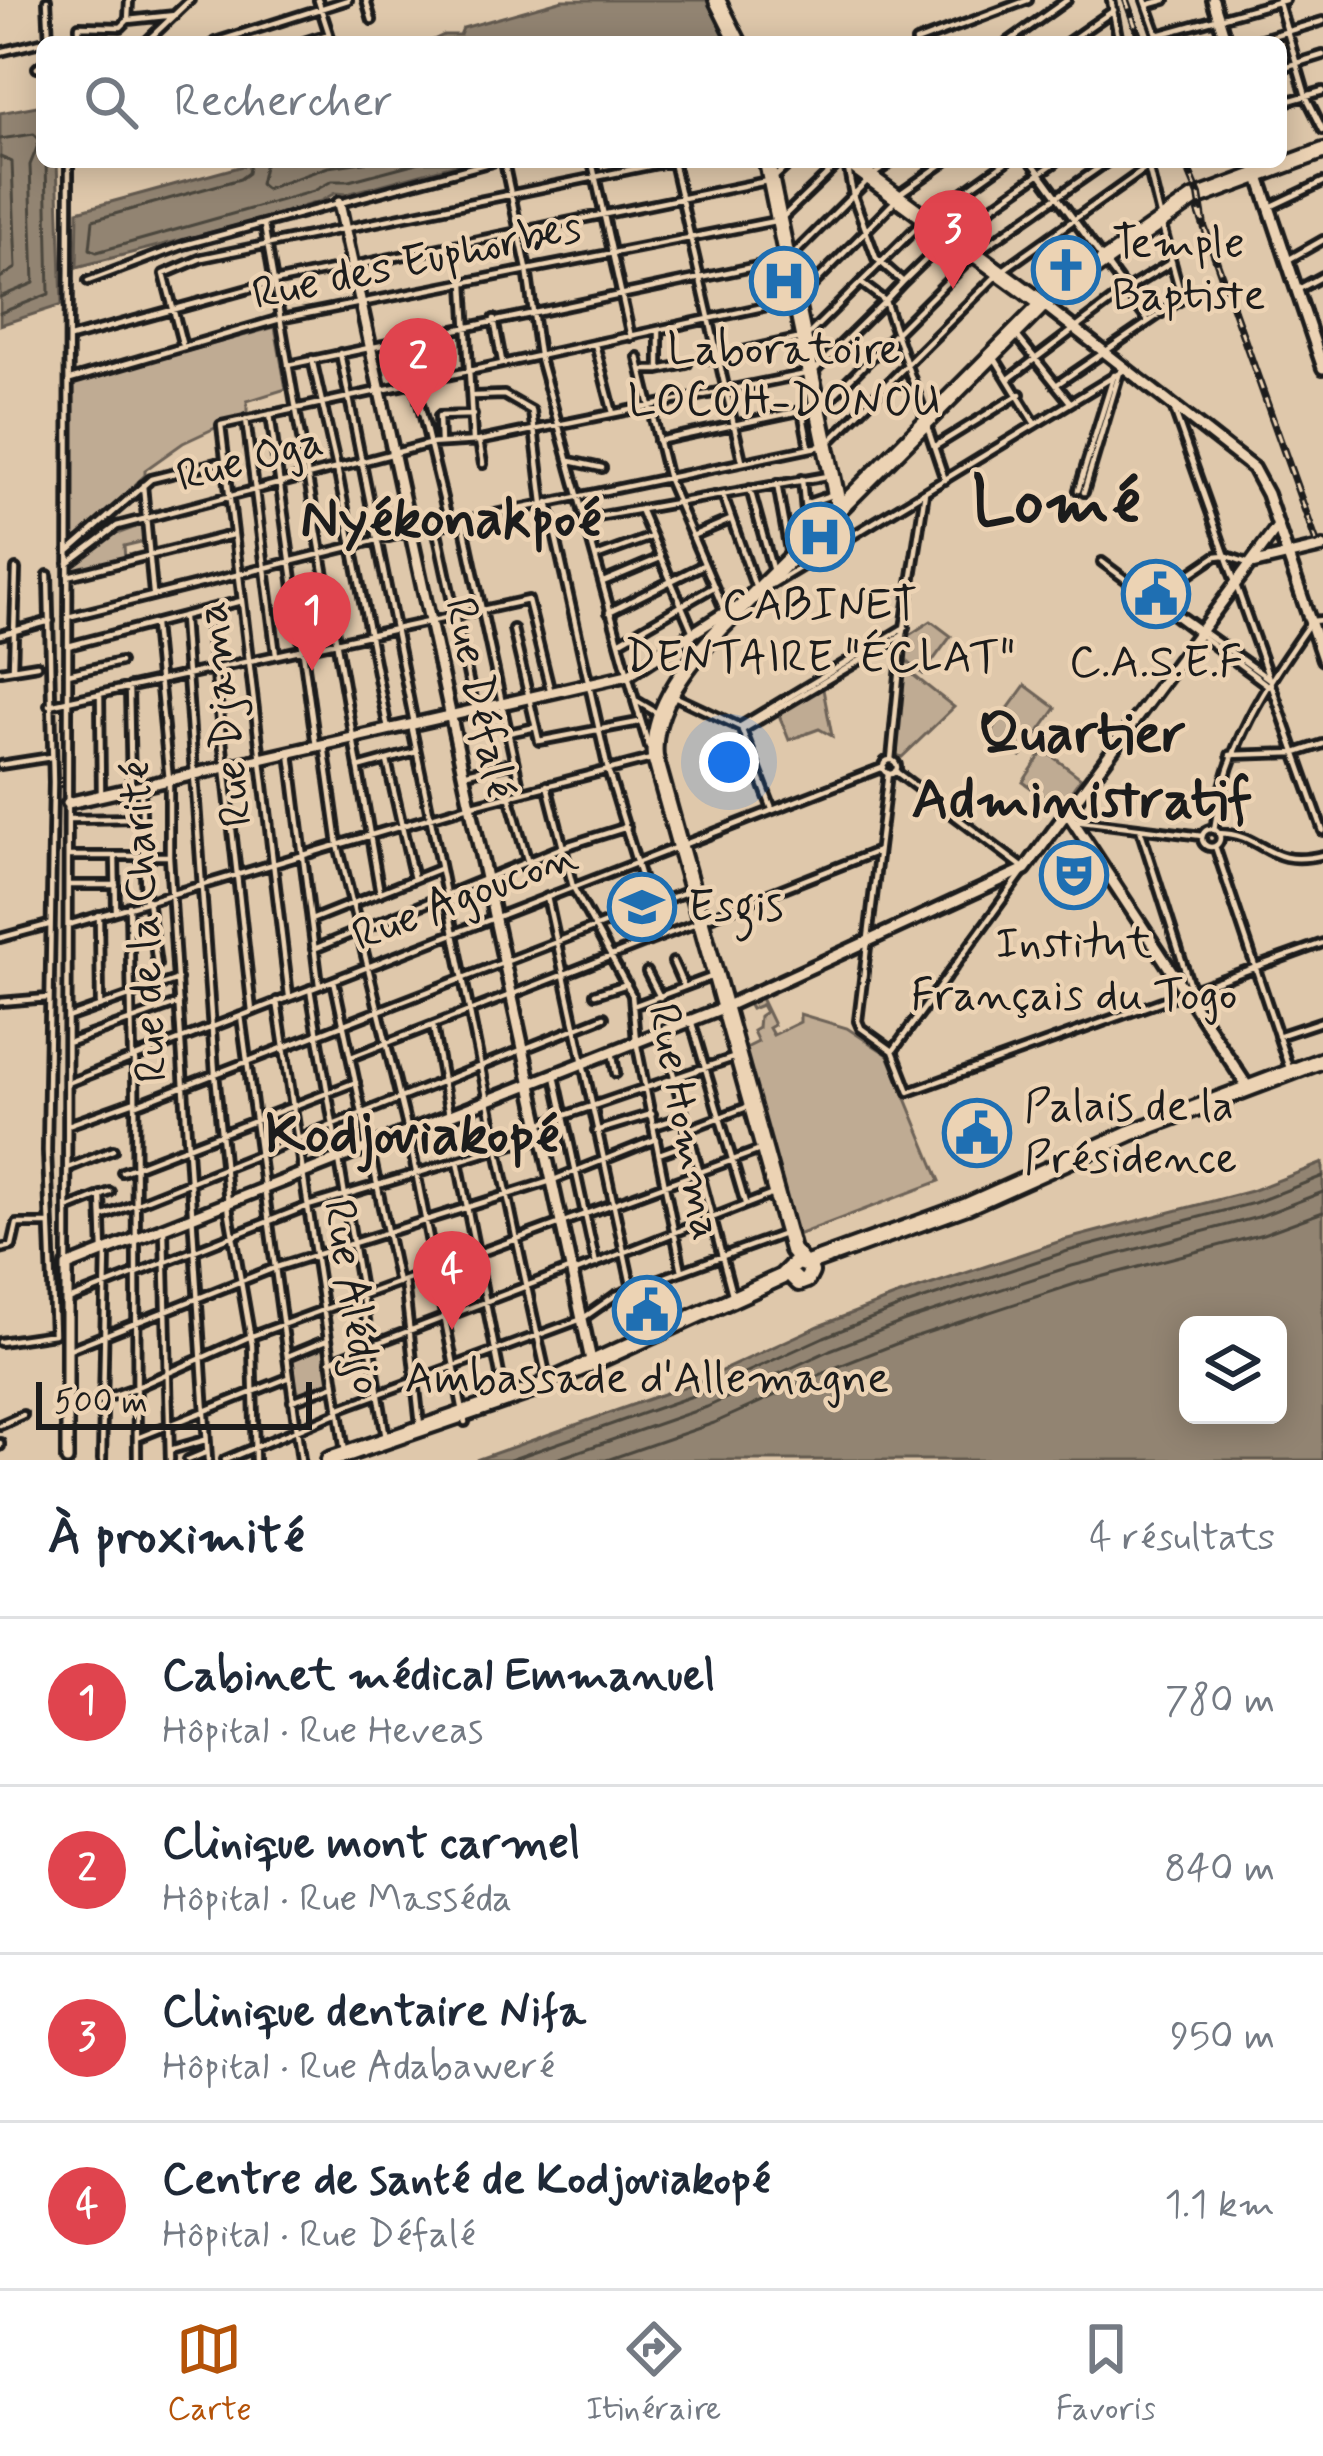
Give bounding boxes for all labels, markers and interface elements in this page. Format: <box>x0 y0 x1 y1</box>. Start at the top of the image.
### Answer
search box <box>36 36 1287 168</box>
icon: search <box>78 69 144 135</box>
text: Rechercher <box>174 73 393 132</box>
pin: 3 <box>914 190 992 289</box>
street label: Rue des Euphorbes <box>247 198 587 326</box>
place label: Temple Baptiste <box>1112 215 1266 326</box>
church icon: Temple Baptiste <box>1031 235 1101 305</box>
hospital icon: Laboratoire LOCOH-DONOU <box>749 246 819 316</box>
pin: 2 <box>379 318 457 417</box>
place label: Laboratoire LOCOH-DONOU <box>628 321 940 432</box>
street label: Rue Oga <box>170 412 330 508</box>
district label: Lomé <box>972 459 1140 549</box>
district label: Nyékonakpoé <box>301 483 601 558</box>
hospital icon: CABINET DENTAIRE "ÉCLAT" <box>785 502 855 572</box>
public building icon: C.A.S.E.F <box>1121 559 1191 629</box>
pin: 1 <box>273 572 351 671</box>
place label: CABINET DENTAIRE "ÉCLAT" <box>625 577 1015 688</box>
street label: Rue Défalé <box>429 592 529 804</box>
street label: Rue Djama <box>182 598 268 830</box>
place label: C.A.S.E.F <box>1069 634 1243 693</box>
district label: Quartier Administratif <box>912 698 1252 839</box>
your location <box>699 732 759 792</box>
street label: Rue de la Charité <box>107 760 183 1084</box>
street label: Rue Agoucon <box>344 827 586 967</box>
theatre icon: Institut Français du Togo <box>1039 840 1109 910</box>
school or university icon: Esgis <box>607 872 677 942</box>
place label: Esgis <box>688 878 783 942</box>
place label: Institut Français du Togo <box>911 915 1237 1026</box>
street label: Rue Homma <box>632 999 736 1245</box>
place label: Palais de la Présidence <box>1024 1078 1237 1189</box>
public building icon: Palais de la Présidence <box>942 1098 1012 1168</box>
district label: Kodjoviakopé <box>265 1099 559 1174</box>
street label: Rue Alédjo <box>307 1195 397 1399</box>
pin: 4 <box>413 1231 491 1330</box>
public building icon: Ambassade d'Allemagne <box>612 1275 682 1345</box>
map controls <box>1179 1316 1287 1424</box>
button: layers <box>1179 1316 1287 1424</box>
place label: Ambassade d'Allemagne <box>405 1350 889 1409</box>
scale bar <box>36 1376 312 1429</box>
text: 500 m <box>54 1381 148 1425</box>
text: À proximité <box>48 1505 304 1571</box>
text: 4 résultats <box>1089 1513 1275 1564</box>
text: Cabinet médical Emmanuel <box>162 1647 715 1706</box>
text: 1 <box>78 1676 96 1727</box>
text: 780 m <box>1165 1676 1275 1727</box>
text: Hôpital · Rue Heveas <box>162 1706 483 1757</box>
text: Clinique mont carmel <box>162 1815 580 1874</box>
text: 2 <box>77 1844 97 1895</box>
text: 840 m <box>1164 1844 1275 1895</box>
text: Hôpital · Rue Masséda <box>162 1874 512 1925</box>
text: Clinique dentaire Nifa <box>162 1983 586 2042</box>
text: 3 <box>78 2012 96 2063</box>
text: 950 m <box>1170 2012 1275 2063</box>
text: Hôpital · Rue Adabaweré <box>162 2042 555 2093</box>
text: Centre de santé de Kodjoviakopé <box>162 2151 771 2210</box>
text: 4 <box>76 2180 98 2231</box>
text: 1.1 km <box>1165 2180 1275 2231</box>
text: Hôpital · Rue Défalé <box>162 2210 476 2261</box>
tab: Carte <box>167 2316 252 2432</box>
tab: Itinéraire <box>586 2316 721 2432</box>
tab: Favoris <box>1056 2316 1156 2432</box>

